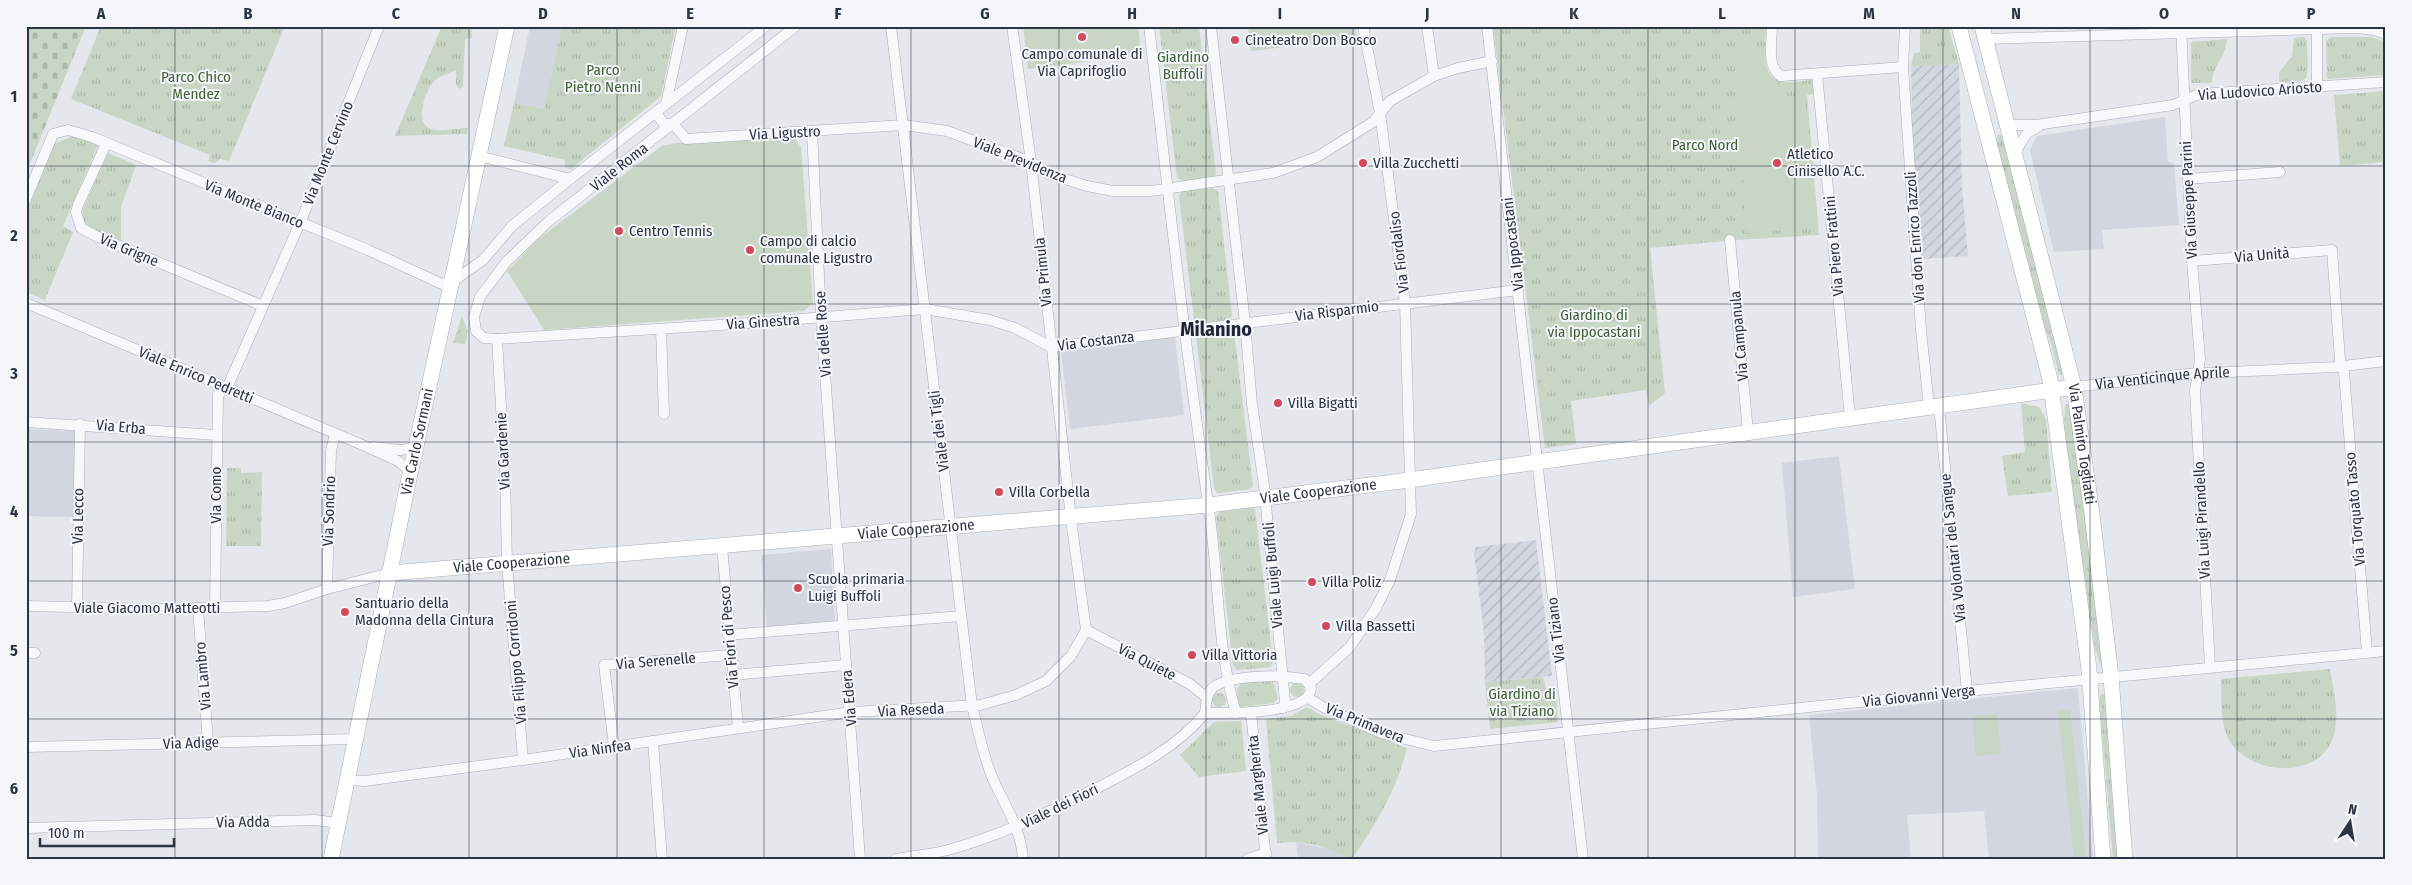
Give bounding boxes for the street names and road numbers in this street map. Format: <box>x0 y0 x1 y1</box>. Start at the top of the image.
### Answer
street label: Via Ludovico Ariosto <box>2197 78 2323 104</box>
street label: Via Monte Cervino <box>299 98 357 208</box>
street label: Via Ligustro <box>749 122 821 144</box>
street label: Viale Previdenza <box>970 133 1070 187</box>
street label: Viale Roma <box>587 139 651 195</box>
street label: Via Giuseppe Parini <box>2177 140 2201 260</box>
street label: Via don Enrico Tazzoli <box>1901 171 1929 303</box>
street label: Via Monte Bianco <box>202 176 306 232</box>
street label: Via Piero Frattini <box>1821 195 1847 297</box>
street label: Via Ippocastani <box>1498 196 1528 292</box>
street label: Via Fiordaliso <box>1385 210 1413 294</box>
street label: Via Grigne <box>97 230 161 270</box>
street label: Via Primula <box>1030 237 1056 307</box>
street label: Via Unità <box>2234 244 2290 266</box>
street label: Via delle Rose <box>811 290 835 378</box>
street label: Via Campanula <box>1726 290 1752 382</box>
street label: Via Risparmio <box>1294 297 1380 325</box>
street label: Via Ginestra <box>726 310 800 334</box>
street label: Via Costanza <box>1057 327 1135 355</box>
street label: Viale Enrico Pedretti <box>136 343 256 407</box>
street label: Via Venticinque Aprile <box>2094 363 2230 393</box>
street label: Via Palmiro Togliatti <box>2065 382 2100 506</box>
street label: Via Carlo Sormani <box>397 387 437 497</box>
street label: Viale dei Tigli <box>925 389 953 473</box>
street label: Via Gardenie <box>492 412 514 490</box>
street label: Via Erba <box>96 416 146 438</box>
street label: Via Torquato Tasso <box>2341 451 2369 567</box>
street label: Via Luigi Pirandello <box>2190 461 2214 579</box>
street label: Via Como <box>207 466 225 523</box>
street label: Via Volontari del Sangue <box>1936 473 1970 623</box>
street label: Via Sondrio <box>319 475 339 547</box>
street label: Viale Cooperazione <box>1259 475 1378 508</box>
street label: Via Lecco <box>69 488 87 544</box>
street label: Viale Cooperazione <box>857 515 975 543</box>
street label: Viale Luigi Buffoli <box>1259 521 1287 629</box>
street label: Viale Cooperazione <box>453 549 571 577</box>
street label: Via Fiori di Pesco <box>716 585 742 689</box>
street label: Via Tiziano <box>1543 596 1569 664</box>
street label: Viale Giacomo Matteotti <box>74 599 220 617</box>
street label: Via Filippo Corridoni <box>502 599 530 725</box>
street label: Via Quiete <box>1115 640 1179 684</box>
street label: Via Lambro <box>191 641 215 711</box>
street label: Via Serenelle <box>615 649 697 673</box>
street label: Via Edera <box>838 669 860 727</box>
street label: Via Giovanni Verga <box>1862 681 1976 711</box>
street label: Via Reseda <box>877 699 945 721</box>
street label: Via Primavera <box>1323 699 1407 747</box>
street label: Via Adige <box>163 733 219 753</box>
street label: Viale Margherita <box>1244 734 1272 836</box>
street label: Via Ninfea <box>568 736 632 762</box>
street label: Viale dei Fiori <box>1019 780 1101 832</box>
street label: Via Adda <box>216 813 270 831</box>

